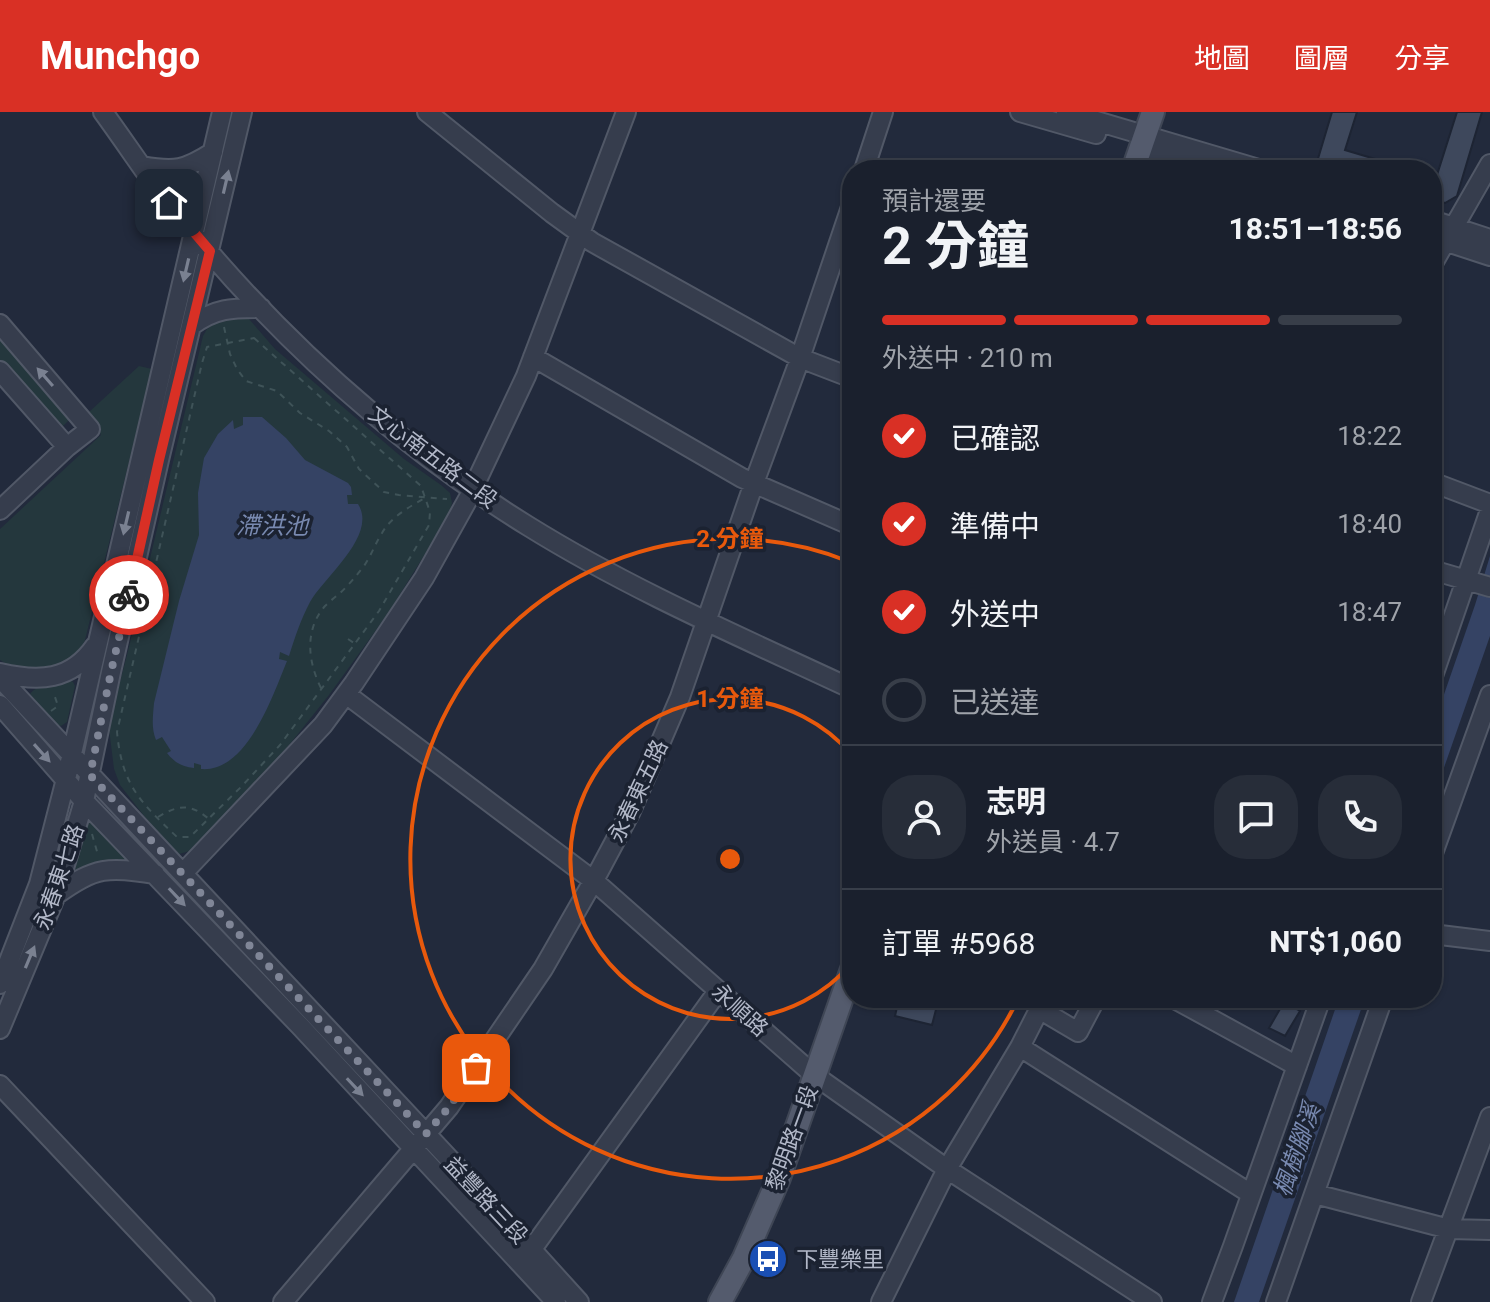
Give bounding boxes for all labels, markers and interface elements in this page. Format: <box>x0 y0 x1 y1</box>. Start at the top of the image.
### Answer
text: Munchgo <box>40 34 200 78</box>
text: 地圖 <box>1194 42 1250 75</box>
text: 圖層 <box>1294 42 1350 75</box>
text: 分享 <box>1394 42 1450 75</box>
pin <box>135 169 203 237</box>
one-way arrow <box>220 169 233 194</box>
icon: home <box>147 181 191 225</box>
text: 預計還要 <box>882 186 986 216</box>
text: 18:51–18:56 <box>1228 211 1402 246</box>
text: 2 分鐘 <box>882 216 1029 277</box>
one-way arrow <box>179 257 192 282</box>
text: 外送中 · 210 m <box>882 343 1053 373</box>
one-way arrow <box>37 367 54 387</box>
street label: 文心南五路二段 <box>364 401 502 513</box>
icon: check <box>882 414 926 458</box>
text: 已確認 <box>950 421 1040 456</box>
text: 18:22 <box>1337 421 1402 451</box>
icon: check <box>882 502 926 546</box>
text: 準備中 <box>950 509 1040 544</box>
text: 18:40 <box>1337 509 1402 539</box>
one-way arrow <box>119 510 132 535</box>
water label: 滯洪池 <box>236 512 311 540</box>
text: 2 分鐘 <box>696 525 764 553</box>
courier <box>89 555 169 635</box>
icon: bike <box>107 573 151 617</box>
icon: check <box>882 590 926 634</box>
text: 外送中 <box>950 597 1040 632</box>
text: 18:47 <box>1337 597 1402 627</box>
text: 1 分鐘 <box>696 685 764 713</box>
text: 已送達 <box>950 685 1040 720</box>
street label: 永春東五路 <box>603 736 673 846</box>
one-way arrow <box>33 743 51 762</box>
button: person <box>882 775 966 859</box>
button: chat <box>1214 775 1298 859</box>
button: phone <box>1318 775 1402 859</box>
text: 志明 <box>986 784 1046 819</box>
street label: 永春東七路 <box>29 821 89 933</box>
text: 外送員 · 4.7 <box>986 827 1120 857</box>
centre of rings <box>716 845 744 873</box>
one-way arrow <box>167 887 186 906</box>
text: NT$1,060 <box>1269 924 1402 959</box>
text: 訂單 #5968 <box>882 926 1035 961</box>
one-way arrow <box>24 945 37 969</box>
street label: 永順路 <box>707 979 773 1041</box>
pin <box>442 1034 510 1102</box>
icon: bag <box>454 1046 498 1090</box>
one-way arrow <box>346 1077 364 1096</box>
street label: 黎明路一段 <box>761 1082 823 1194</box>
water label: 楓樹腳溪 <box>1268 1097 1327 1200</box>
street label: 益豐路三段 <box>439 1151 533 1249</box>
bus stop icon: 下豐樂里 <box>747 1238 789 1280</box>
place label: 下豐樂里 <box>796 1247 884 1272</box>

